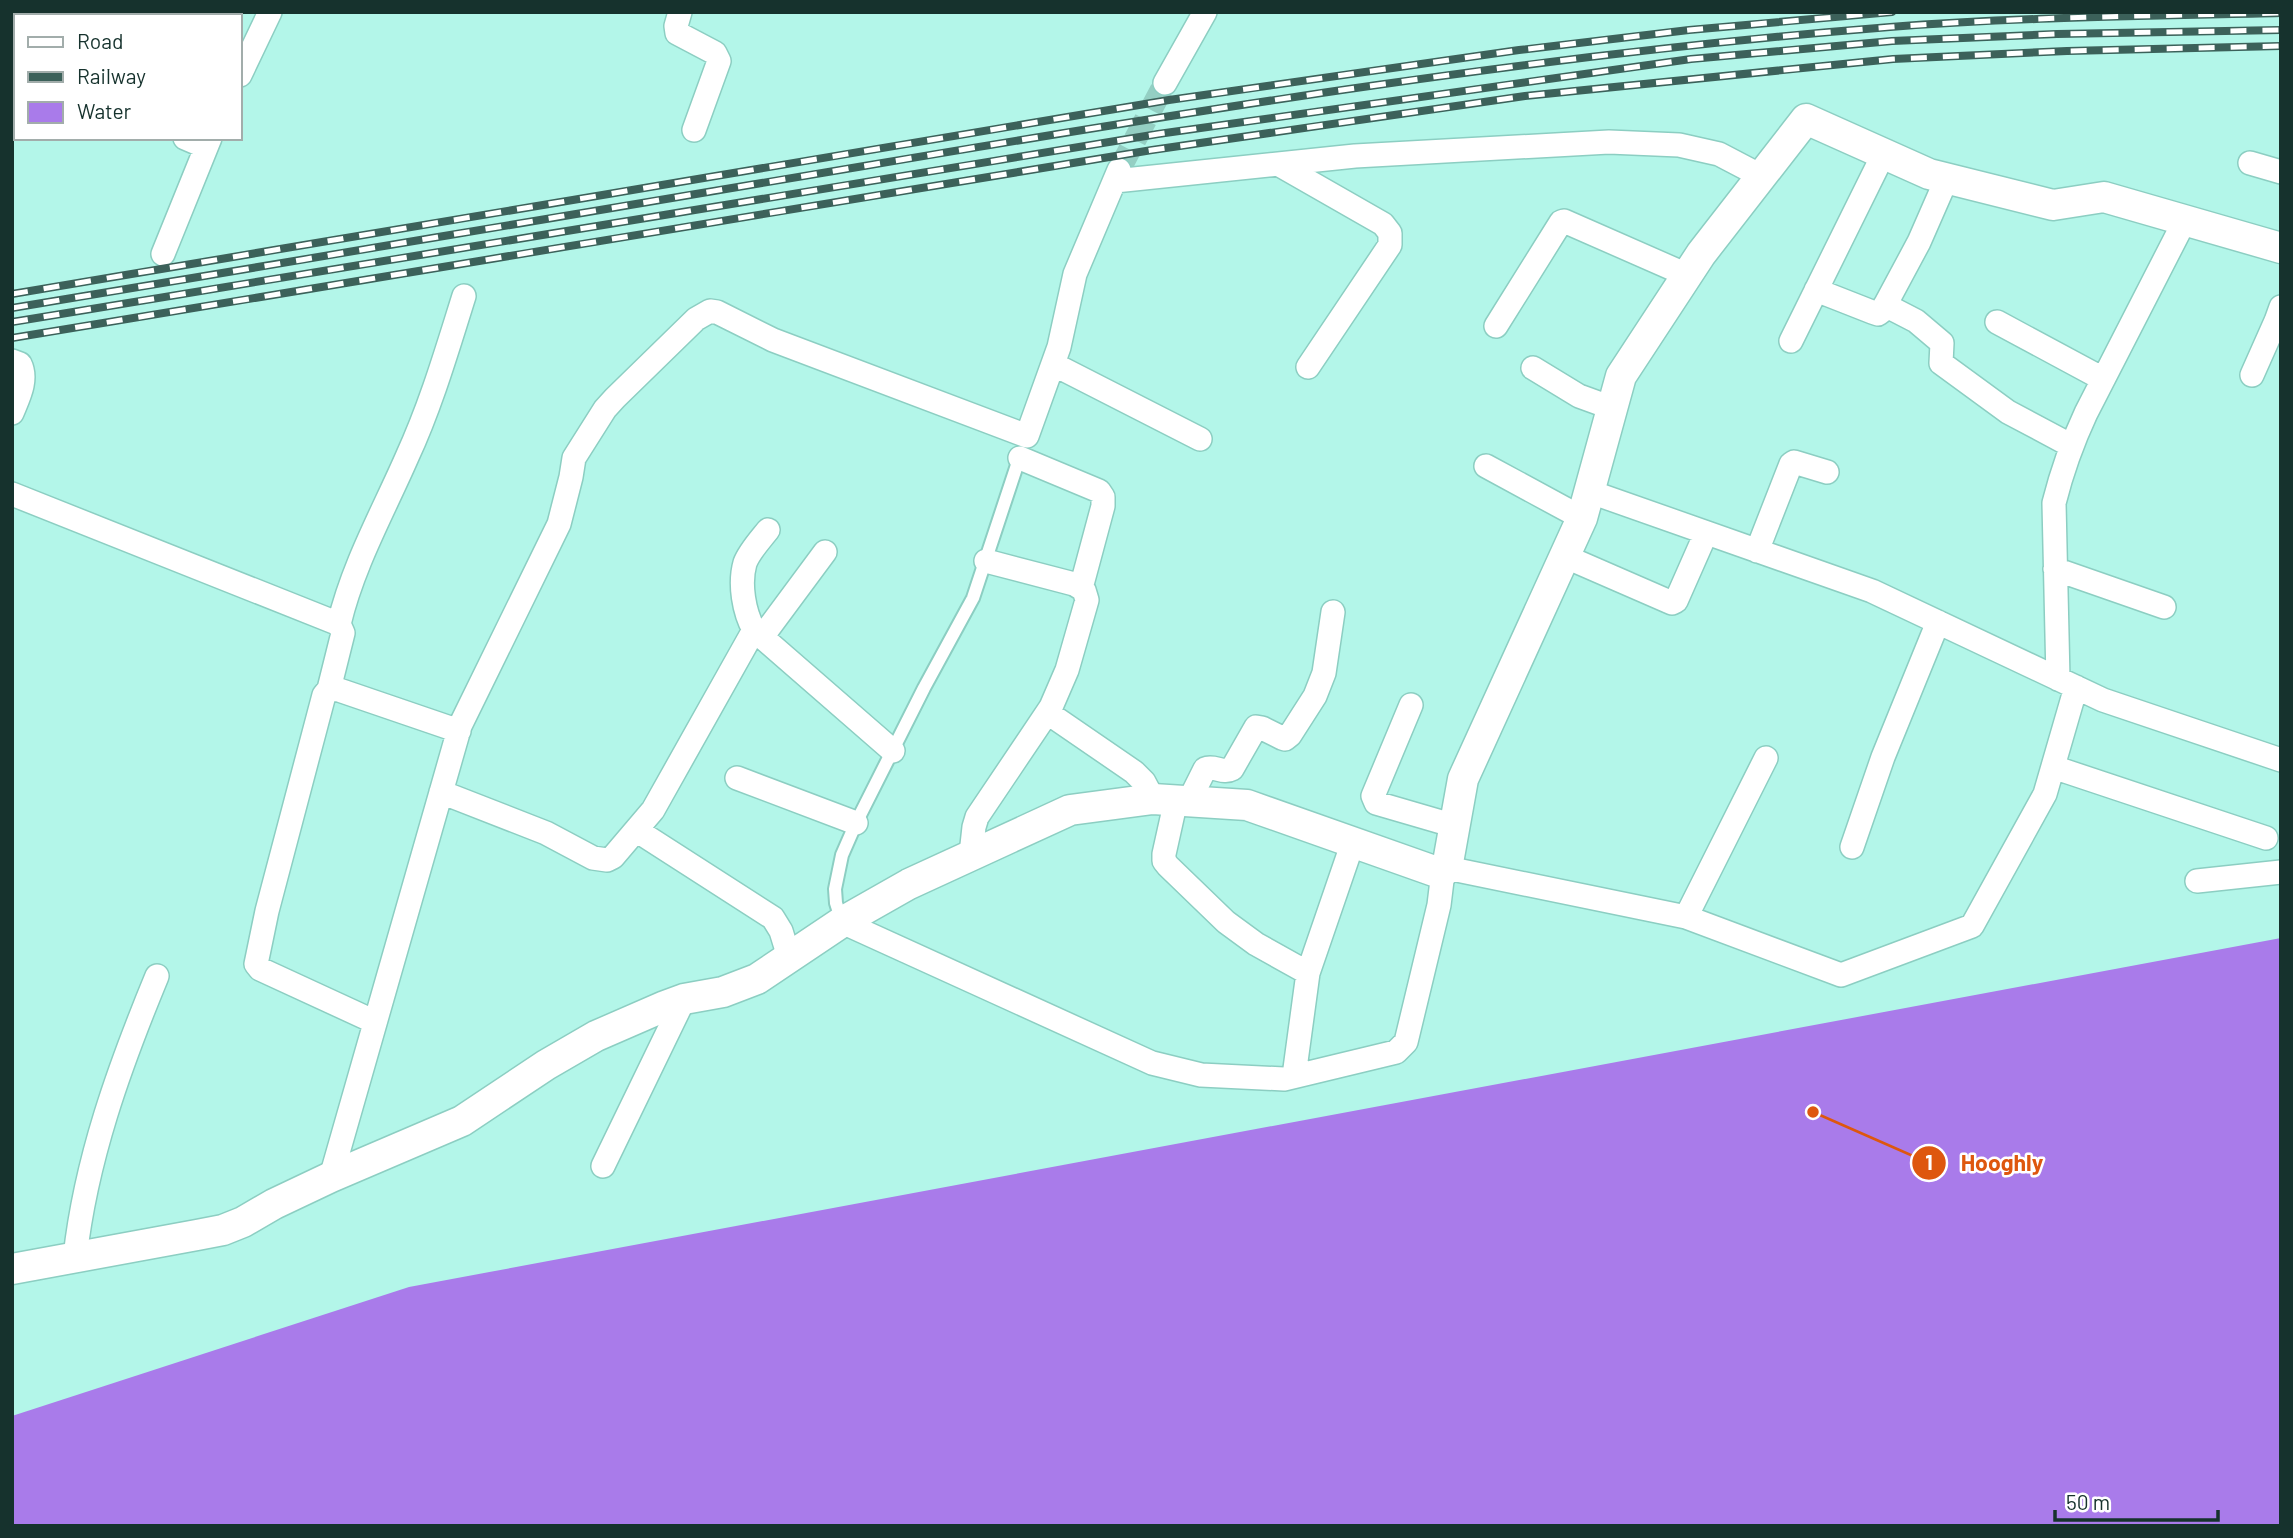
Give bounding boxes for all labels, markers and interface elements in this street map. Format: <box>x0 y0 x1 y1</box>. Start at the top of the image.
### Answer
legend <box>14 14 242 140</box>
text: Road <box>77 28 123 53</box>
text: Railway <box>77 63 146 88</box>
text: Water <box>77 98 132 123</box>
callout: Hooghly <box>1912 1141 2057 1185</box>
text: Hooghly <box>1961 1148 2044 1176</box>
text: 1 <box>1925 1149 1933 1174</box>
scale bar <box>2055 1478 2218 1522</box>
text: 50 m <box>2066 1489 2110 1514</box>

